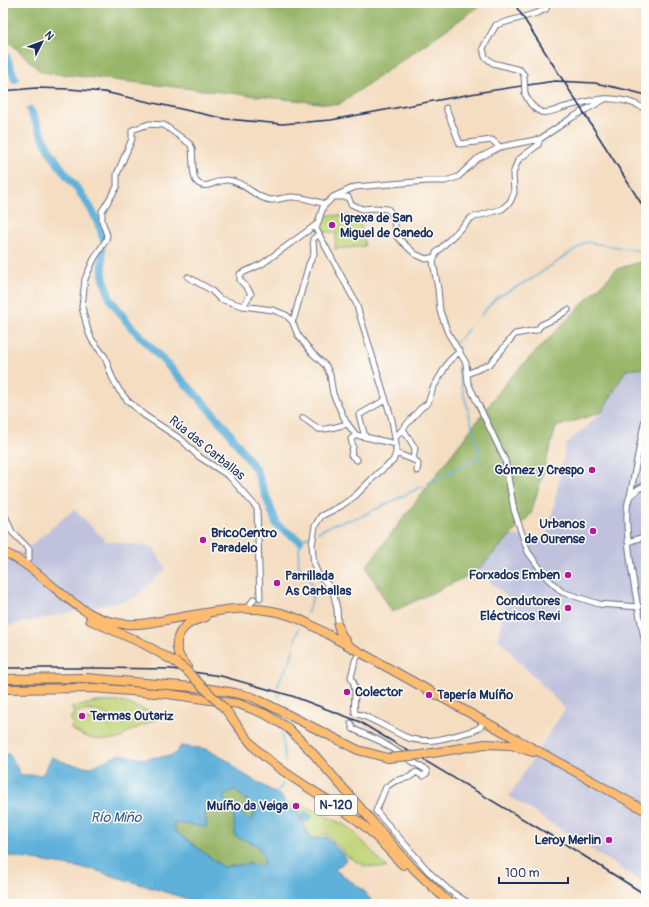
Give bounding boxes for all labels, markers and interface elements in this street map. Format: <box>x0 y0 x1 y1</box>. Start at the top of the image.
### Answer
north arrow <box>22 22 62 62</box>
text: N <box>42 29 57 43</box>
place label: Igrexa de San Miguel de Canedo <box>340 210 433 241</box>
marker: Igrexa de San Miguel de Canedo <box>327 220 337 230</box>
street label: Rúa das Carballas <box>166 412 248 484</box>
place label: Gómez y Crespo <box>495 462 584 478</box>
marker: Gómez y Crespo <box>587 465 597 475</box>
place label: Urbanos de Ourense <box>525 516 586 547</box>
place label: BricoCentro Paradelo <box>211 525 277 556</box>
marker: Urbanos de Ourense <box>588 526 598 536</box>
marker: BricoCentro Paradelo <box>198 535 208 545</box>
place label: Forxados Emben <box>469 567 561 583</box>
place label: Parrillada As Carballas <box>285 568 351 599</box>
marker: Forxados Emben <box>563 570 573 580</box>
marker: Parrillada As Carballas <box>272 578 282 588</box>
place label: Condutores Eléctricos Revi <box>480 593 561 624</box>
marker: Condutores Eléctricos Revi <box>563 603 573 613</box>
place label: Colector <box>355 684 403 700</box>
marker: Colector <box>342 687 352 697</box>
place label: Tapería Muíño <box>436 687 513 703</box>
marker: Tapería Muíño <box>424 690 434 700</box>
place label: Termas Outariz <box>89 708 174 724</box>
marker: Termas Outariz <box>77 711 87 721</box>
road number: N-120 <box>315 795 357 815</box>
place label: Muíño da Veiga <box>207 798 288 814</box>
marker: Muíño da Veiga <box>291 801 301 811</box>
water label: Río Miño <box>91 809 143 826</box>
place label: Leroy Merlin <box>534 832 602 848</box>
marker: Leroy Merlin <box>604 835 614 845</box>
scale bar <box>499 859 568 885</box>
text: 100 m <box>505 866 540 881</box>

